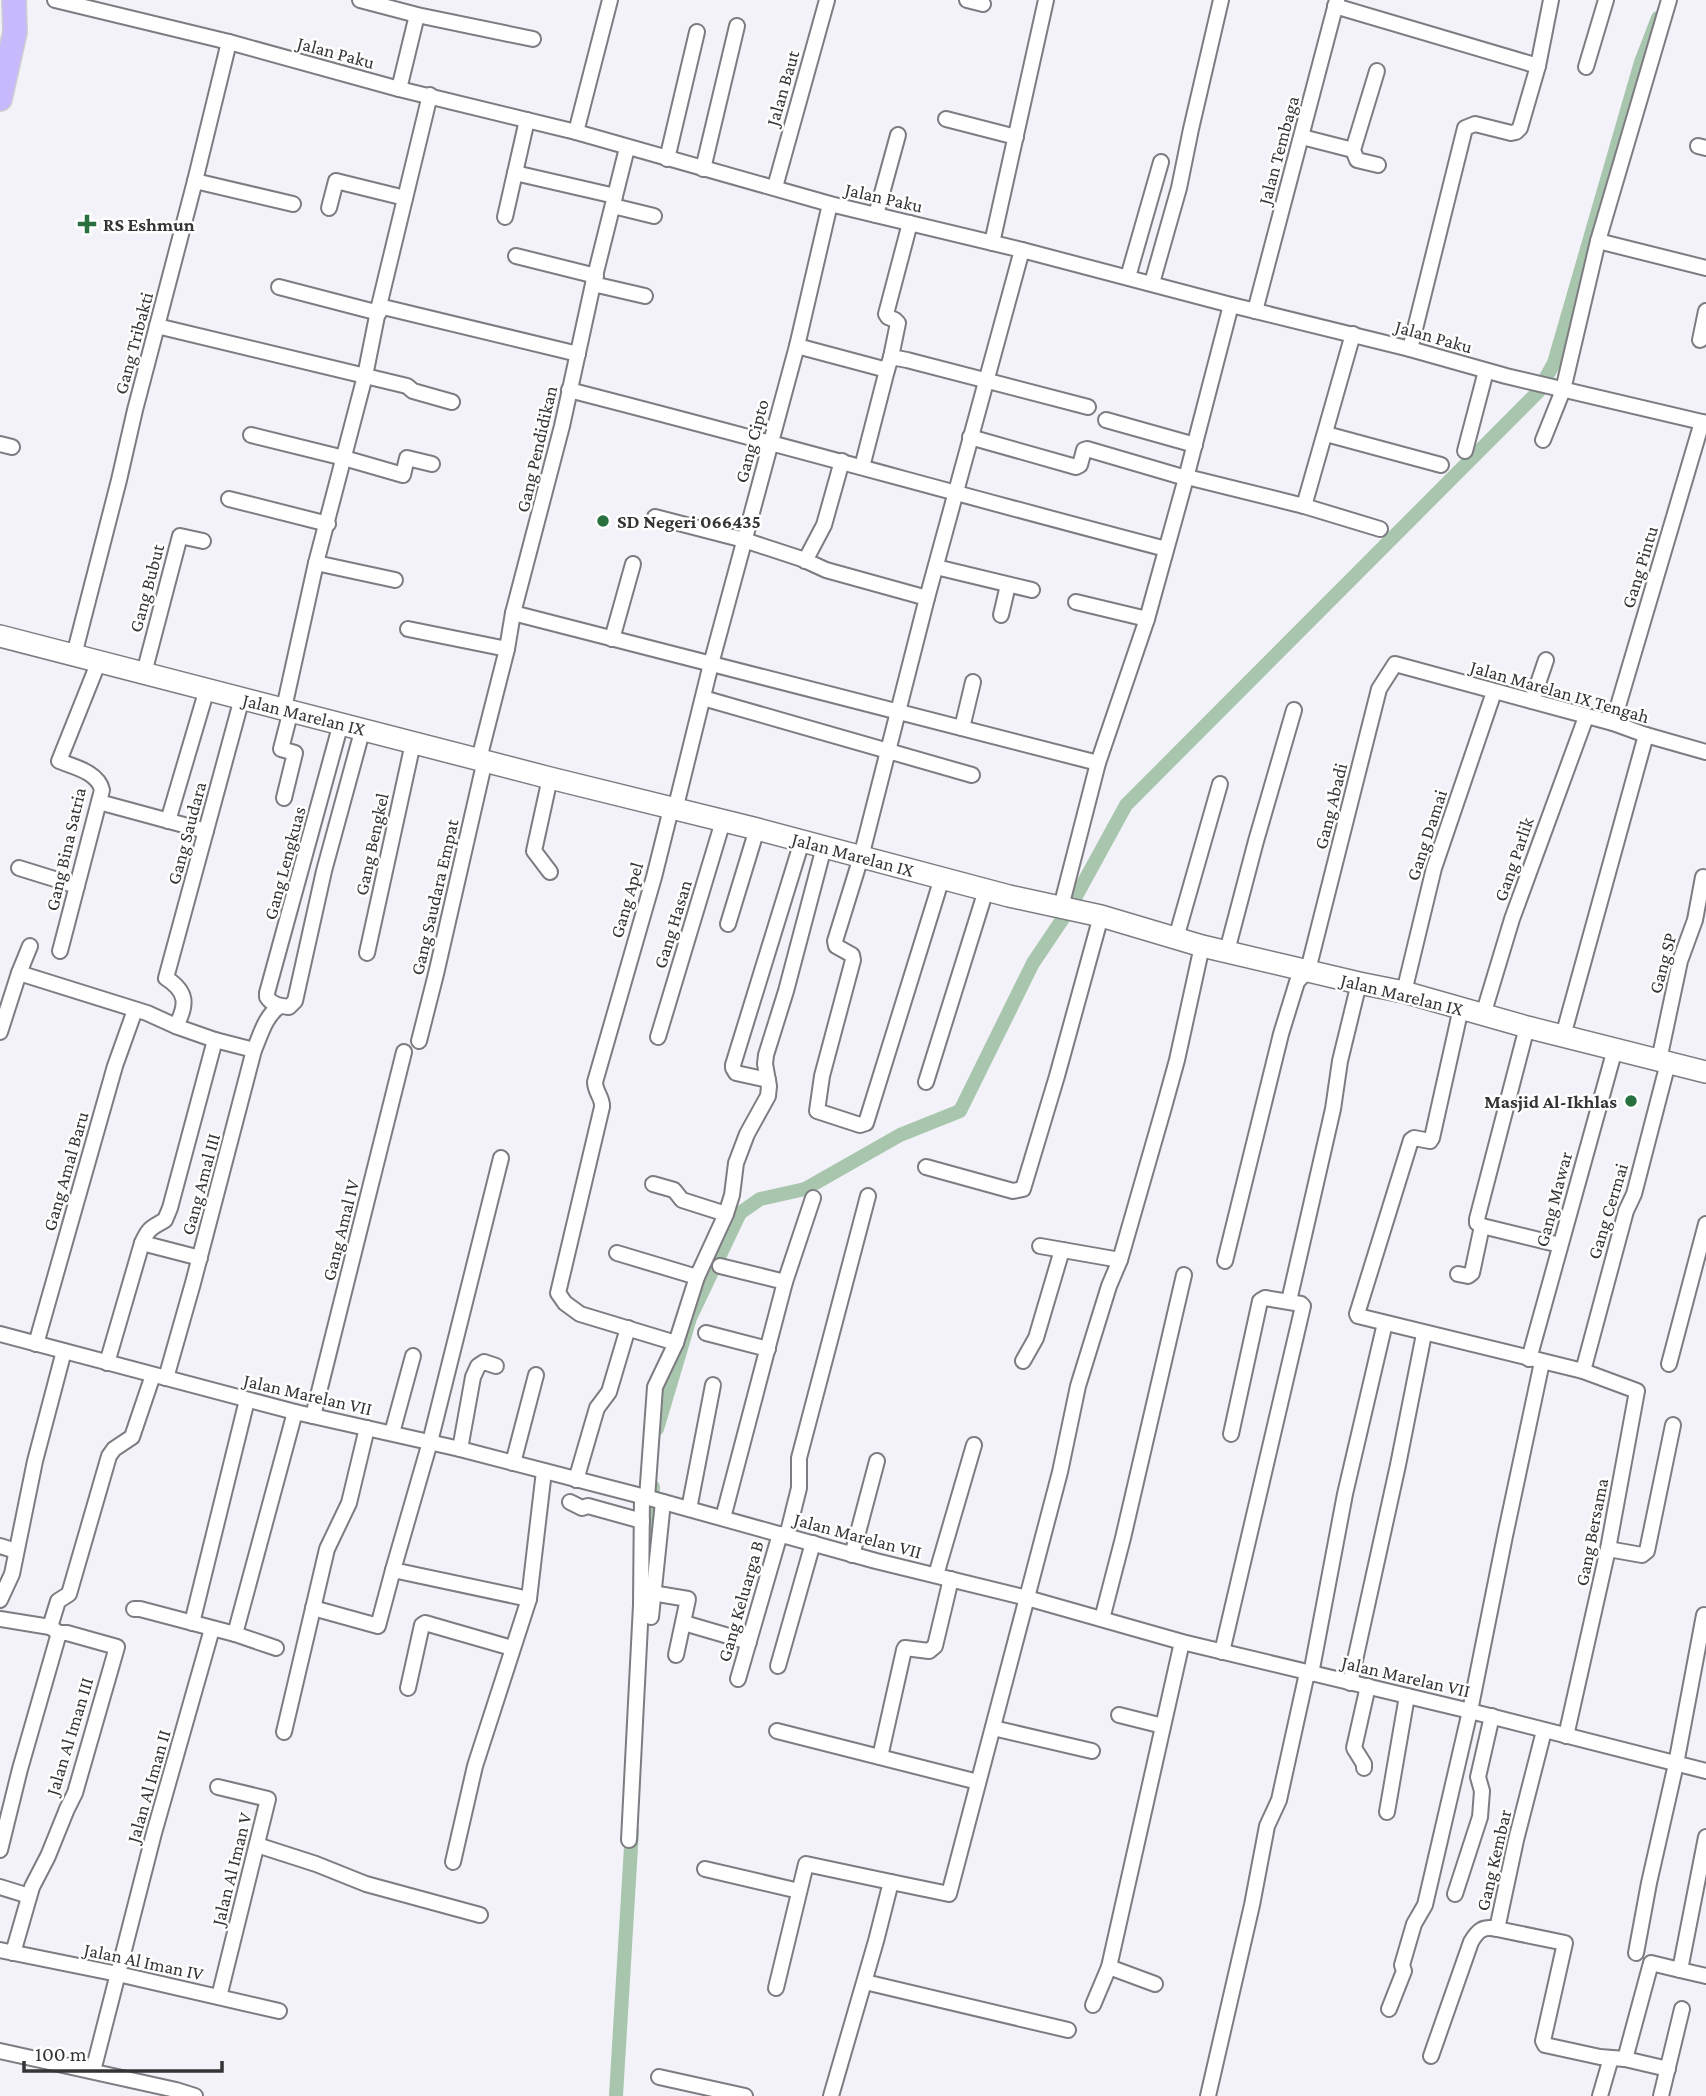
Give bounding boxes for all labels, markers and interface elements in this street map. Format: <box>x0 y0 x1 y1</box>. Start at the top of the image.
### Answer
street label: Jalan Paku <box>293 32 377 73</box>
street label: Jalan Baut <box>761 47 803 130</box>
street label: Jalan Tembaga <box>1253 93 1303 209</box>
street label: Jalan Paku <box>841 178 925 217</box>
marker: RS Eshmun <box>77 214 97 234</box>
place label: RS Eshmun <box>103 214 195 235</box>
street label: Gang Tribakti <box>110 290 157 396</box>
street label: Jalan Paku <box>1391 315 1475 357</box>
street label: Gang Pendidikan <box>512 384 561 515</box>
street label: Gang Cipto <box>730 397 773 485</box>
place label: SD Negeri 066435 <box>617 511 761 532</box>
marker: SD Negeri 066435 <box>595 513 611 529</box>
street label: Gang Pintu <box>1617 524 1662 611</box>
street label: Gang Bubut <box>125 541 169 634</box>
street label: Jalan Marelan IX Tengah <box>1466 655 1652 727</box>
street label: Jalan Marelan IX <box>239 689 367 740</box>
street label: Gang Abadi <box>1310 761 1351 851</box>
street label: Gang Saudara <box>163 779 210 887</box>
street label: Gang Bina Satria <box>41 785 90 913</box>
street label: Gang Damai <box>1402 787 1451 883</box>
street label: Gang Bengkel <box>350 791 393 897</box>
street label: Gang Lengkuas <box>259 804 310 922</box>
street label: Gang Parlik <box>1489 814 1538 904</box>
street label: Gang Saudara Empat <box>406 816 463 977</box>
street label: Jalan Marelan IX <box>788 828 916 881</box>
street label: Gang Apel <box>606 860 647 940</box>
street label: Gang Hasan <box>649 877 696 971</box>
street label: Gang SP <box>1644 930 1681 996</box>
street label: Jalan Marelan IX <box>1337 969 1465 1020</box>
place label: Masjid Al-Ikhlas <box>1484 1091 1617 1113</box>
marker: Masjid Al-Ikhlas <box>1623 1093 1639 1109</box>
street label: Gang Amal Baru <box>38 1109 93 1233</box>
street label: Gang Amal III <box>177 1131 224 1237</box>
street label: Gang Mawar <box>1531 1149 1576 1249</box>
street label: Gang Cermai <box>1583 1161 1632 1262</box>
street label: Gang Amal IV <box>318 1177 363 1283</box>
street label: Jalan Marelan VII <box>240 1369 374 1419</box>
street label: Gang Bersama <box>1571 1476 1612 1588</box>
street label: Jalan Marelan VII <box>790 1508 924 1563</box>
street label: Gang Keluarga B <box>713 1538 768 1664</box>
street label: Jalan Marelan VII <box>1338 1651 1472 1701</box>
street label: Jalan Al Iman III <box>41 1675 97 1800</box>
street label: Jalan Al Iman II <box>122 1727 175 1847</box>
street label: Gang Kembar <box>1472 1807 1515 1913</box>
street label: Jalan Al Iman V <box>207 1810 256 1930</box>
street label: Jalan Al Iman IV <box>80 1938 206 1984</box>
scale bar <box>24 2030 222 2074</box>
text: 100 m <box>35 2042 87 2066</box>

